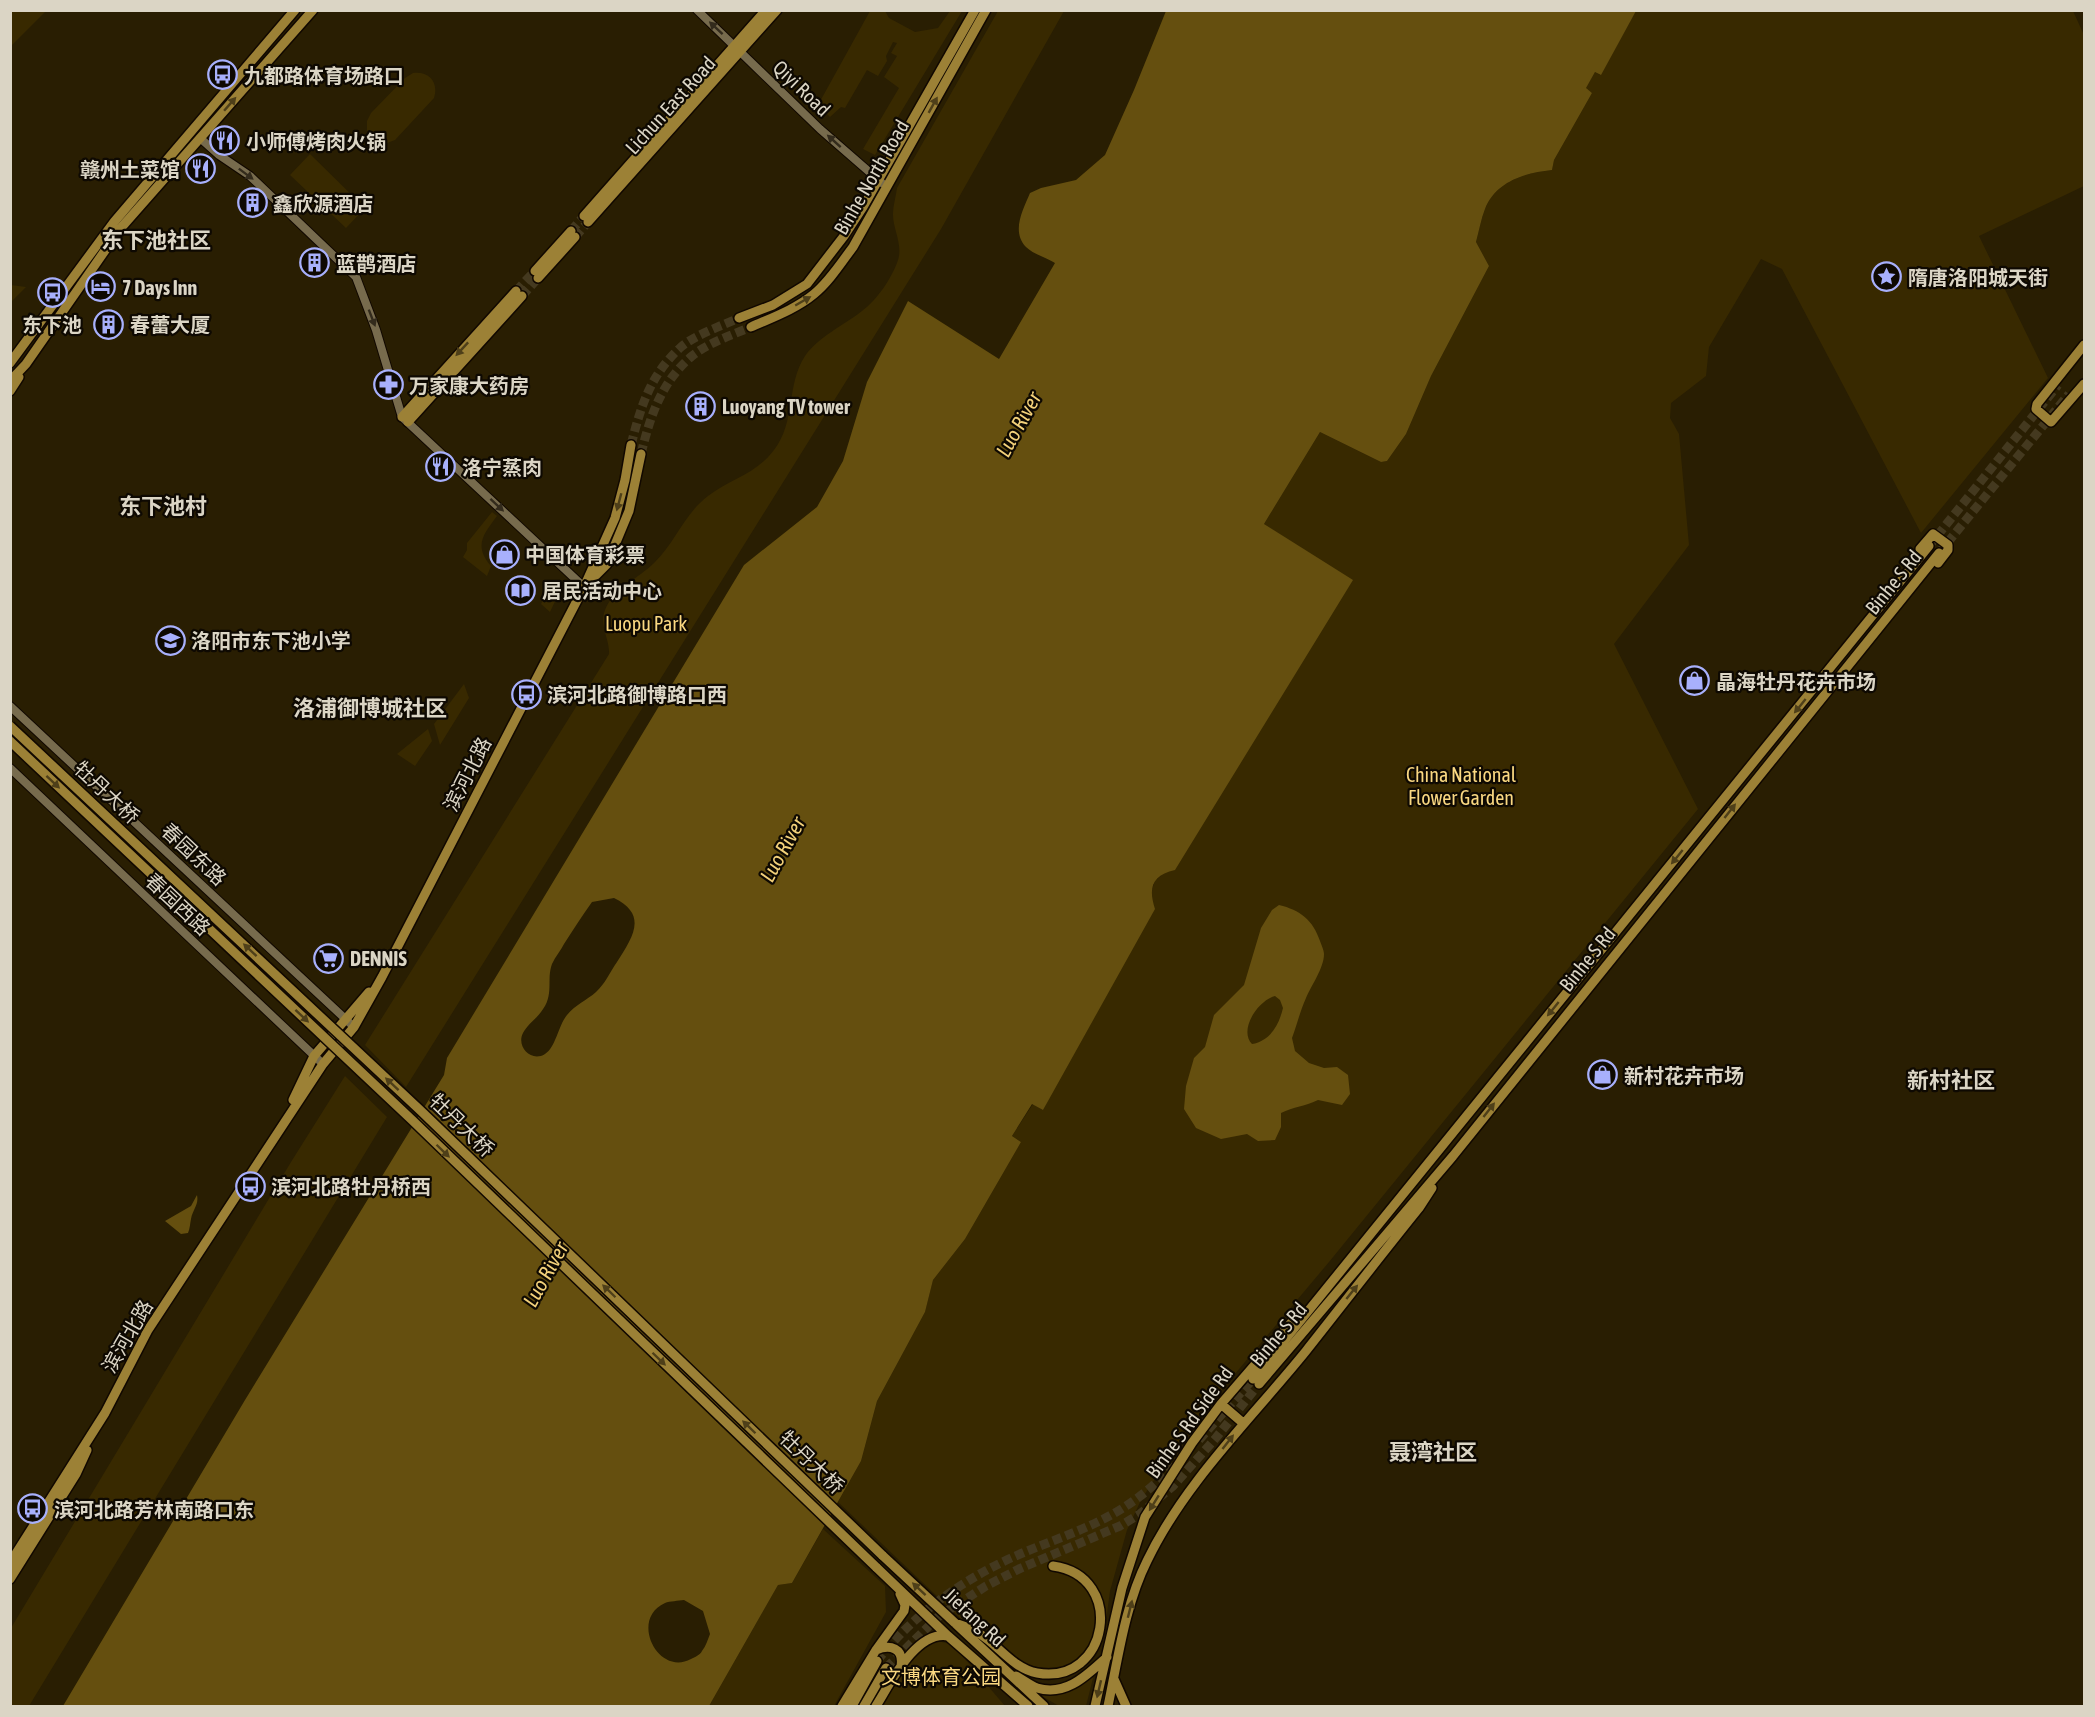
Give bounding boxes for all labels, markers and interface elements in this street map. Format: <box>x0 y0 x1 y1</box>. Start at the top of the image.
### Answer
one-way arrow <box>709 22 723 36</box>
street label: Lichun East Road <box>620 52 720 158</box>
street label: Qiyi Road <box>769 55 835 121</box>
bus stop icon: 九都路体育场路口 <box>207 59 239 91</box>
place label: 九都路体育场路口 <box>244 64 404 87</box>
one-way arrow <box>928 96 938 113</box>
one-way arrow <box>223 97 236 112</box>
street label: Binhe North Road <box>829 116 913 238</box>
restaurant icon: 小师傅烤肉火锅 <box>209 125 241 157</box>
place label: 小师傅烤肉火锅 <box>246 130 386 153</box>
one-way arrow <box>827 135 842 148</box>
restaurant icon: 赣州土菜馆 <box>185 153 217 185</box>
place label: 赣州土菜馆 <box>80 158 180 181</box>
one-way arrow <box>237 168 253 180</box>
building icon: 鑫欣源酒店 <box>236 187 268 219</box>
place label: 鑫欣源酒店 <box>273 192 373 215</box>
district label: 东下池社区 <box>101 227 211 253</box>
building icon: 蓝鹊酒店 <box>299 247 331 279</box>
place label: 蓝鹊酒店 <box>336 252 416 275</box>
place icon: 隋唐洛阳城天街 <box>1871 261 1903 293</box>
place label: 隋唐洛阳城天街 <box>1908 266 2048 289</box>
hotel icon: 7 Days Inn <box>85 271 117 303</box>
place label: 7 Days Inn <box>122 276 197 299</box>
bus stop icon: 东下池 <box>36 277 68 309</box>
one-way arrow <box>795 295 811 306</box>
building icon: 春蕾大厦 <box>93 308 125 340</box>
one-way arrow <box>367 309 377 327</box>
place label: 东下池 <box>22 313 82 336</box>
place label: 春蕾大厦 <box>130 313 210 336</box>
one-way arrow <box>456 341 469 356</box>
pharmacy icon: 万家康大药房 <box>372 369 404 401</box>
place label: 万家康大药房 <box>409 374 529 397</box>
water label: Luo River <box>990 387 1046 461</box>
building icon: Luoyang TV tower <box>685 390 717 422</box>
place label: Luoyang TV tower <box>722 395 851 418</box>
restaurant icon: 洛宁蒸肉 <box>425 451 457 483</box>
place label: 洛宁蒸肉 <box>462 456 542 479</box>
district label: 东下池村 <box>119 493 207 519</box>
one-way arrow <box>614 493 623 511</box>
one-way arrow <box>489 498 504 512</box>
shop icon: 中国体育彩票 <box>488 538 520 570</box>
place label: 中国体育彩票 <box>525 543 645 566</box>
street label: Binhe S Rd <box>1860 545 1926 619</box>
library icon: 居民活动中心 <box>505 574 537 606</box>
place label: 居民活动中心 <box>542 579 662 602</box>
park label: Luopu Park <box>605 612 687 635</box>
school or university icon: 洛阳市东下池小学 <box>154 624 186 656</box>
place label: 洛阳市东下池小学 <box>191 629 351 652</box>
shop icon: 晶海牡丹花卉市场 <box>1679 665 1711 697</box>
place label: 晶海牡丹花卉市场 <box>1716 670 1876 693</box>
bus stop icon: 滨河北路御博路口西 <box>510 678 542 710</box>
place label: 滨河北路御博路口西 <box>547 683 727 706</box>
district label: 洛浦御博城社区 <box>293 695 447 721</box>
one-way arrow <box>1793 698 1806 714</box>
street label: 滨河北路 <box>439 733 495 815</box>
street label: 牡丹大桥 <box>70 756 144 828</box>
park label: China National Flower Garden <box>1406 763 1517 809</box>
one-way arrow <box>46 774 60 788</box>
one-way arrow <box>1723 803 1736 819</box>
water label: Luo River <box>754 812 810 886</box>
street label: 春园东路 <box>157 818 231 890</box>
one-way arrow <box>1670 849 1683 865</box>
street label: 春园西路 <box>141 868 215 940</box>
street label: Binhe S Rd <box>1554 922 1620 996</box>
supermarket icon: DENNIS <box>313 942 345 974</box>
one-way arrow <box>243 944 257 958</box>
place label: DENNIS <box>350 947 407 970</box>
one-way arrow <box>1548 1001 1560 1016</box>
one-way arrow <box>294 1009 308 1023</box>
shop icon: 新村花卉市场 <box>1587 1059 1619 1091</box>
place label: 新村花卉市场 <box>1624 1064 1744 1087</box>
district label: 新村社区 <box>1907 1067 1995 1093</box>
one-way arrow <box>386 1077 400 1091</box>
street label: 牡丹大桥 <box>425 1089 499 1161</box>
one-way arrow <box>1482 1102 1495 1118</box>
one-way arrow <box>436 1143 450 1157</box>
bus stop icon: 滨河北路牡丹桥西 <box>234 1170 266 1202</box>
place label: 滨河北路牡丹桥西 <box>271 1175 431 1198</box>
water label: Luo River <box>517 1237 573 1311</box>
one-way arrow <box>1345 1284 1357 1299</box>
one-way arrow <box>602 1285 616 1299</box>
street label: 滨河北路 <box>97 1296 157 1376</box>
street label: Binhe S Rd <box>1245 1298 1311 1370</box>
one-way arrow <box>652 1351 666 1365</box>
street label: Binhe S Rd Side Rd <box>1141 1362 1237 1482</box>
one-way arrow <box>743 1420 757 1434</box>
street label: 牡丹大桥 <box>775 1426 849 1498</box>
one-way arrow <box>1222 1435 1234 1450</box>
district label: 聂湾社区 <box>1389 1439 1477 1465</box>
bus stop icon: 滨河北路芳林南路口东 <box>17 1493 49 1525</box>
one-way arrow <box>1148 1495 1159 1511</box>
place label: 滨河北路芳林南路口东 <box>54 1498 254 1521</box>
one-way arrow <box>911 1582 926 1596</box>
street label: Jiefang Rd <box>940 1583 1010 1651</box>
one-way arrow <box>1126 1599 1136 1618</box>
park label: 文博体育公园 <box>881 1665 1001 1688</box>
one-way arrow <box>1094 1680 1104 1699</box>

